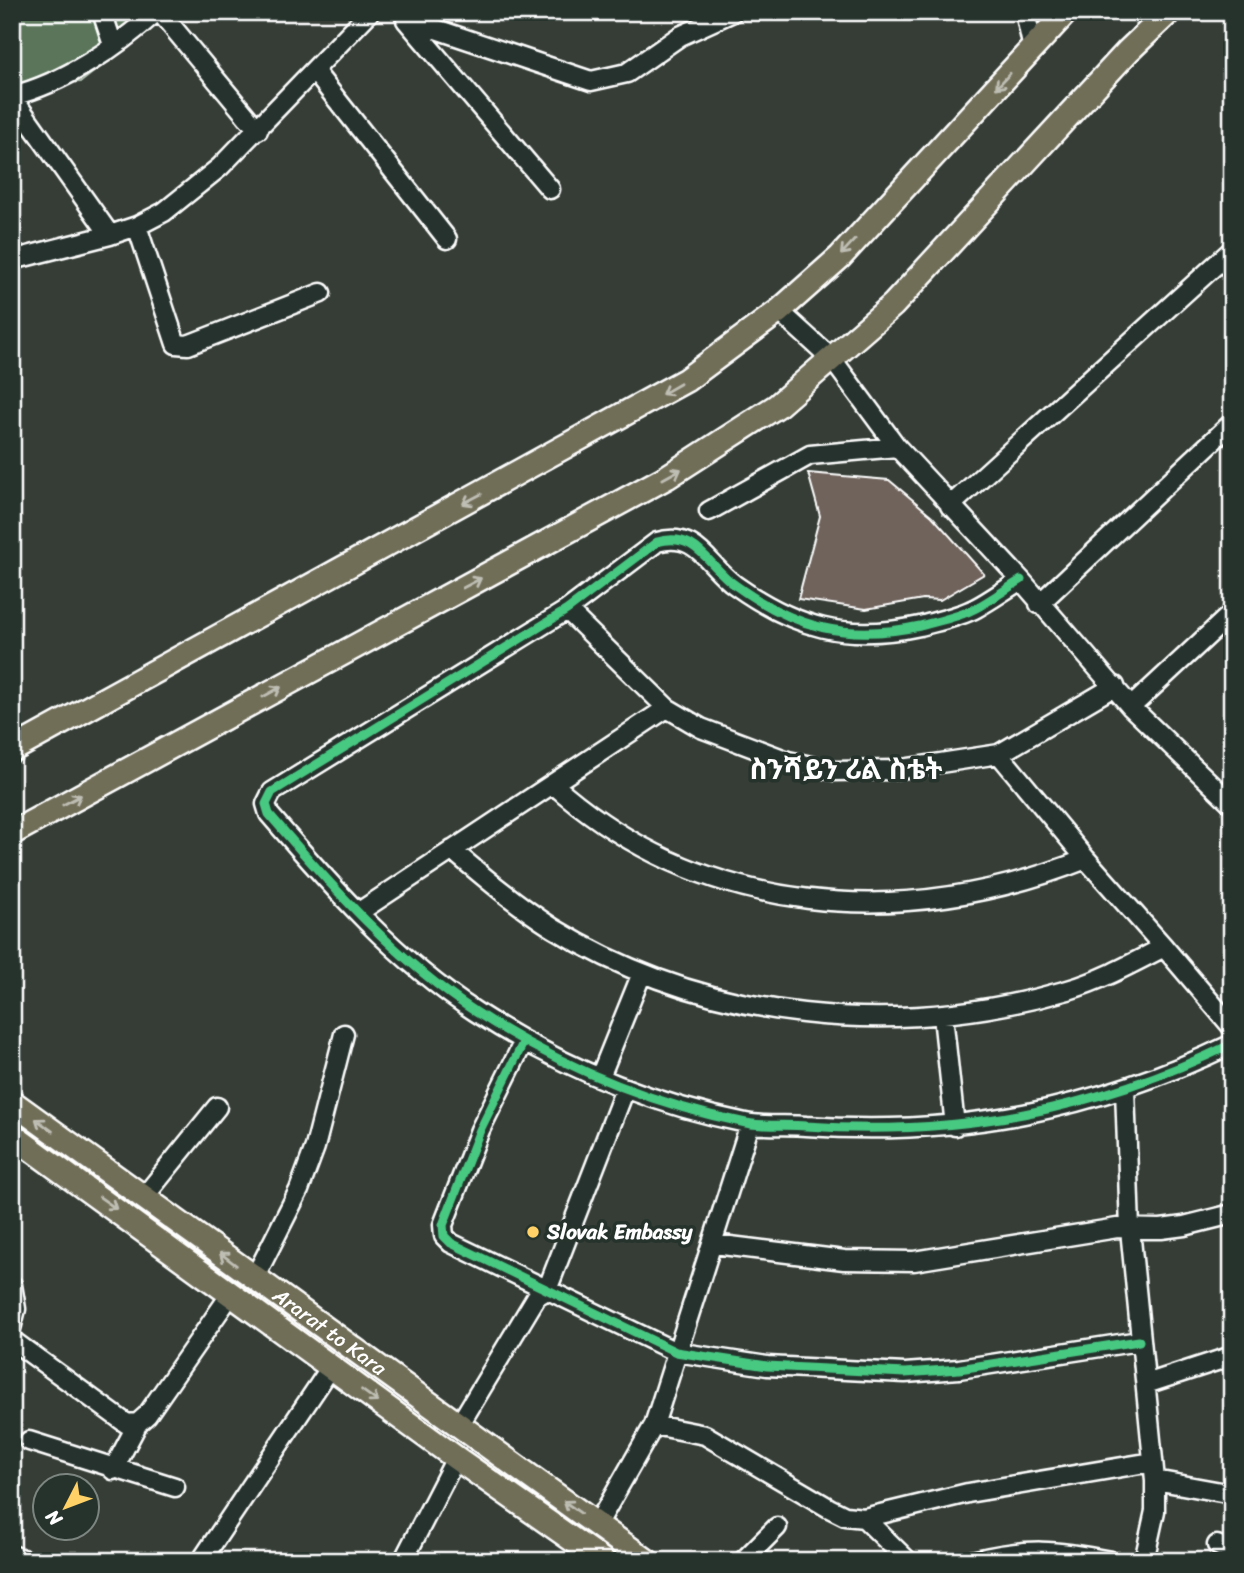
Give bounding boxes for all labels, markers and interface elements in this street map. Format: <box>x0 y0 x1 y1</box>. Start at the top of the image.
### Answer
one-way arrow <box>995 72 1012 89</box>
one-way arrow <box>840 238 857 255</box>
one-way arrow <box>661 382 681 396</box>
one-way arrow <box>661 467 682 480</box>
one-way arrow <box>462 492 482 506</box>
one-way arrow <box>461 575 482 589</box>
one-way arrow <box>262 685 282 699</box>
district label: ስንሻይን ሪል ስቴት <box>750 745 942 794</box>
one-way arrow <box>62 793 82 807</box>
one-way arrow <box>35 1118 54 1132</box>
one-way arrow <box>98 1196 117 1210</box>
place label: Slovak Embassy <box>546 1213 694 1251</box>
marker: Slovak Embassy <box>525 1224 541 1240</box>
one-way arrow <box>219 1252 238 1267</box>
street label: Ararat to Kara <box>264 1277 395 1386</box>
one-way arrow <box>360 1388 379 1403</box>
north arrow <box>32 1472 102 1542</box>
one-way arrow <box>563 1500 582 1514</box>
text: N <box>37 1501 71 1535</box>

